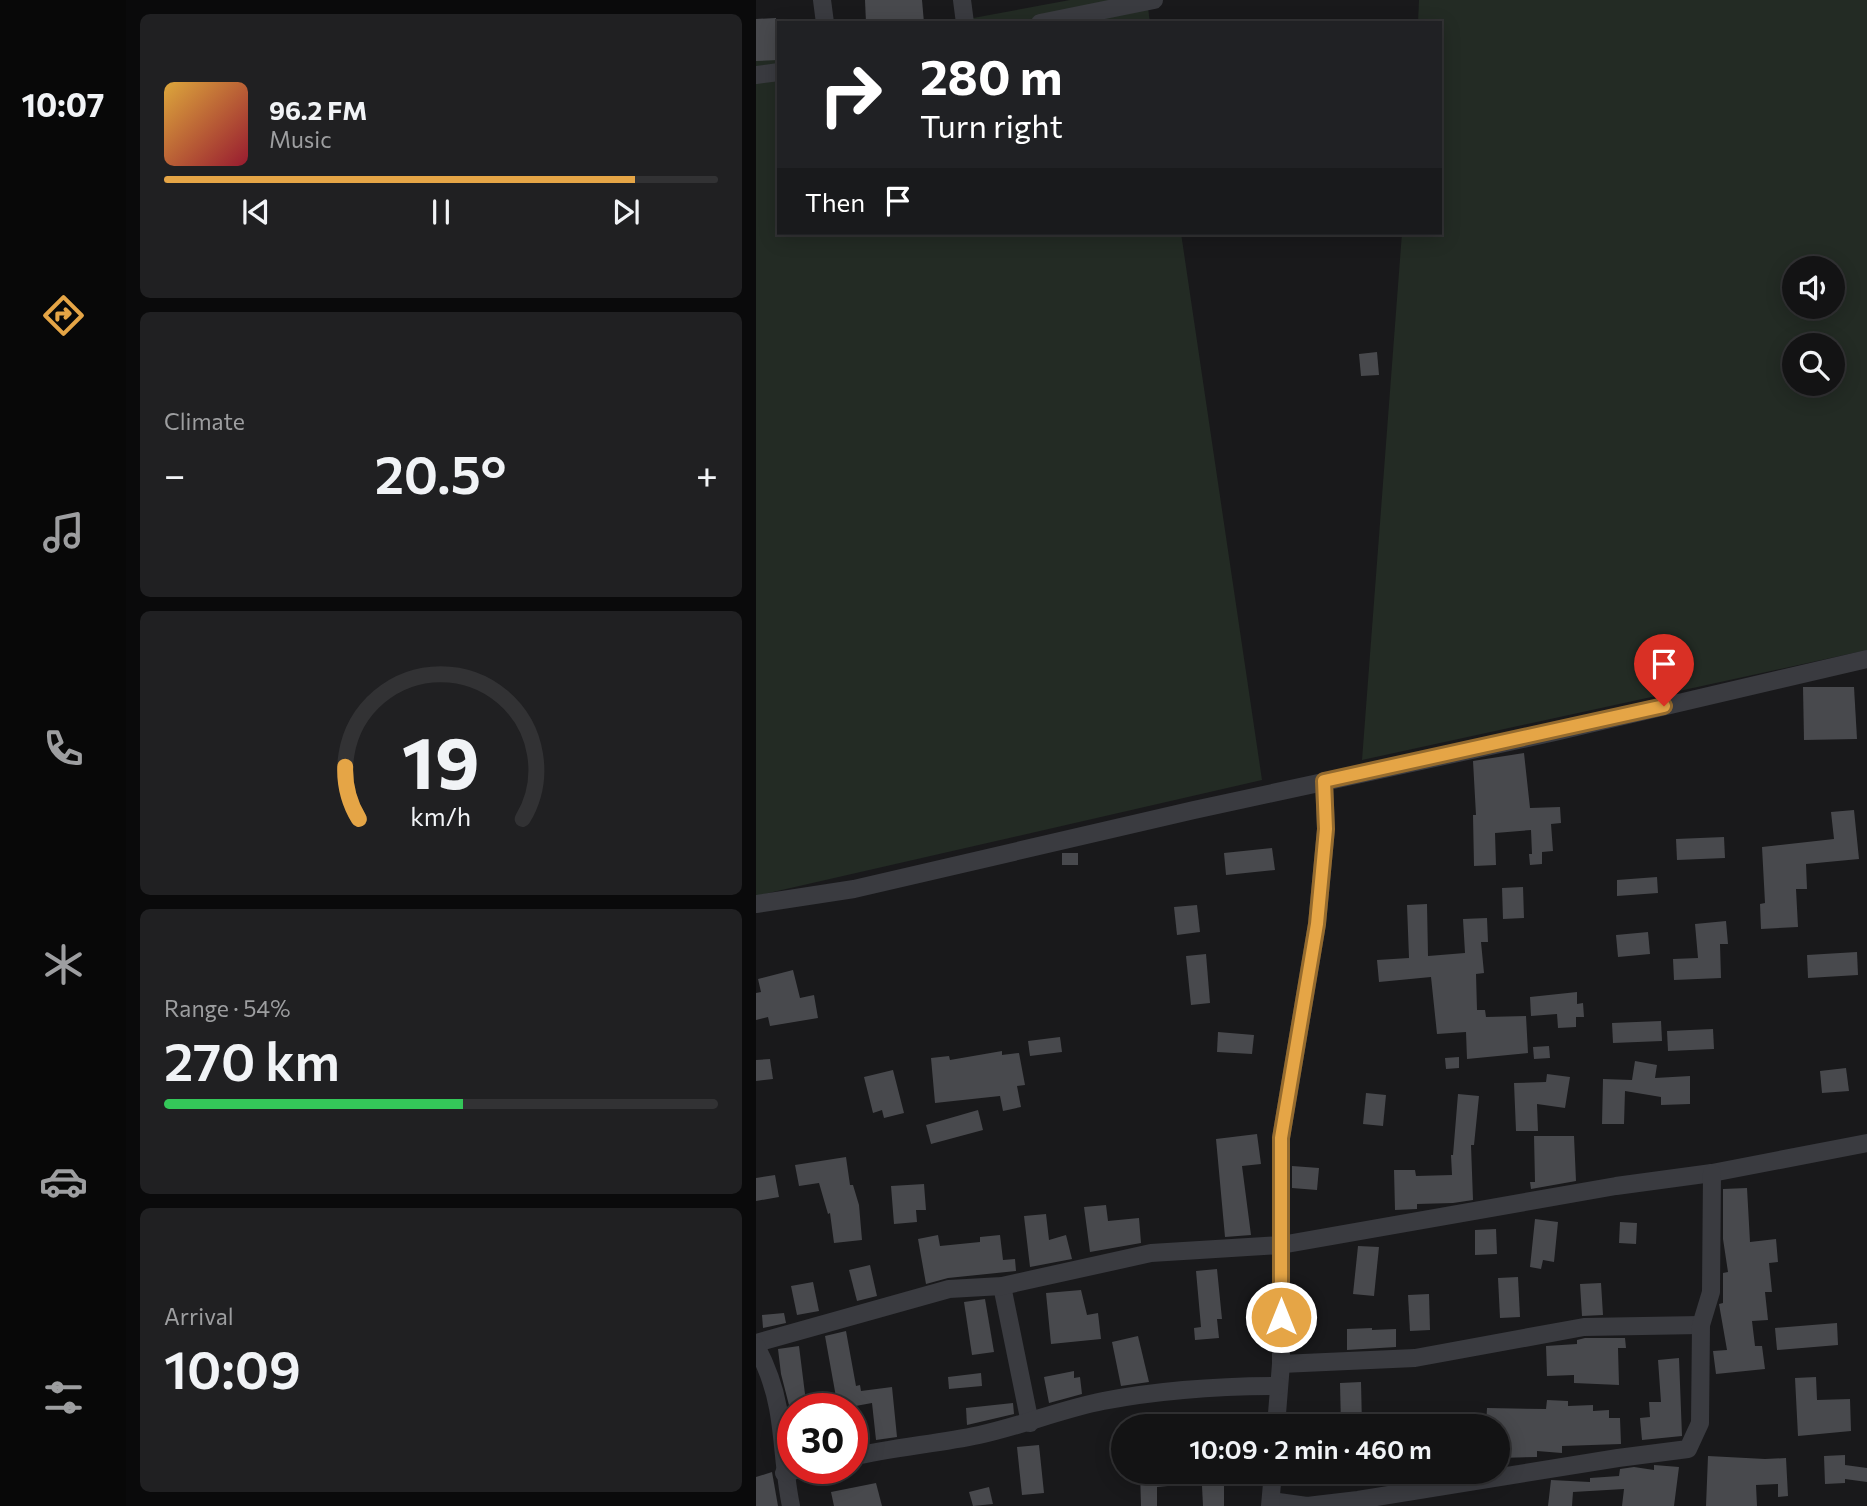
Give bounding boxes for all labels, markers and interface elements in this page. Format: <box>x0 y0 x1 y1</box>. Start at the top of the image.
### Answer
text: 280 m <box>920 45 1063 105</box>
icon: right <box>805 49 896 140</box>
text: 10:07 <box>22 84 104 124</box>
text: 96.2 FM <box>269 94 367 125</box>
text: Turn right <box>920 105 1063 145</box>
text: Music <box>269 125 332 153</box>
icon: arrive <box>879 182 917 220</box>
text: Then <box>805 186 865 217</box>
icon: previous <box>237 193 275 231</box>
icon: pause <box>422 193 460 231</box>
icon: next <box>607 193 645 231</box>
map controls <box>1782 256 1845 396</box>
button: sound <box>1782 256 1845 319</box>
icon: directions <box>39 291 88 340</box>
button: search <box>1782 333 1845 396</box>
text: Climate <box>164 407 245 435</box>
text: 20.5° <box>375 441 506 505</box>
text: − <box>164 450 186 497</box>
text: + <box>696 450 718 497</box>
icon: music <box>39 508 88 557</box>
pin <box>1634 634 1694 706</box>
icon: arrive <box>1645 645 1683 683</box>
text: 19 <box>402 715 480 804</box>
icon: phone <box>39 724 88 773</box>
text: km/h <box>411 801 471 831</box>
icon: climate <box>39 940 88 989</box>
text: Range · 54% <box>164 994 290 1022</box>
text: 270 km <box>164 1028 340 1092</box>
icon: car <box>39 1157 88 1206</box>
position arrow <box>1244 1280 1318 1354</box>
text: Arrival <box>164 1302 234 1330</box>
text: 10:09 <box>164 1336 301 1400</box>
icon: filters <box>39 1373 88 1422</box>
speed limit sign: 30 <box>777 1393 868 1484</box>
text: 10:09 · 2 min · 460 m <box>1189 1433 1432 1464</box>

